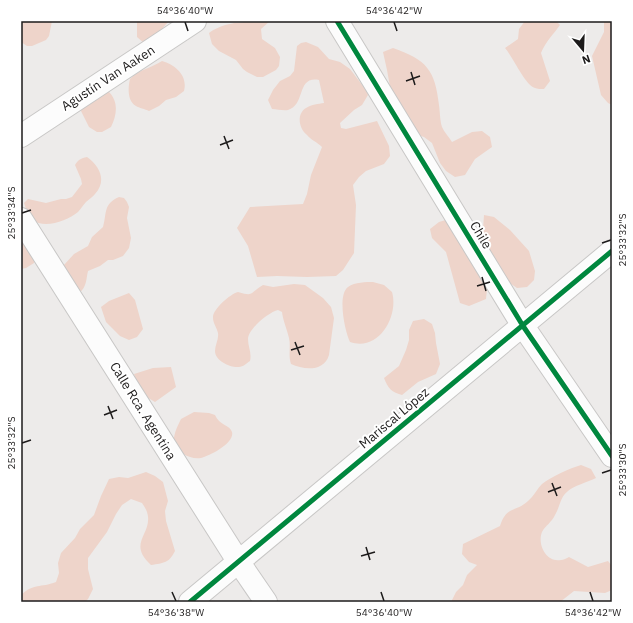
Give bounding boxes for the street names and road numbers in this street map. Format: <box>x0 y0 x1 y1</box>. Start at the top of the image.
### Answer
street label: Agustín Van Aaken <box>58 41 158 115</box>
street label: Chile <box>466 218 496 252</box>
street label: Calle Rca. Agentina <box>106 359 180 463</box>
street label: Mariscal López <box>356 384 432 452</box>

